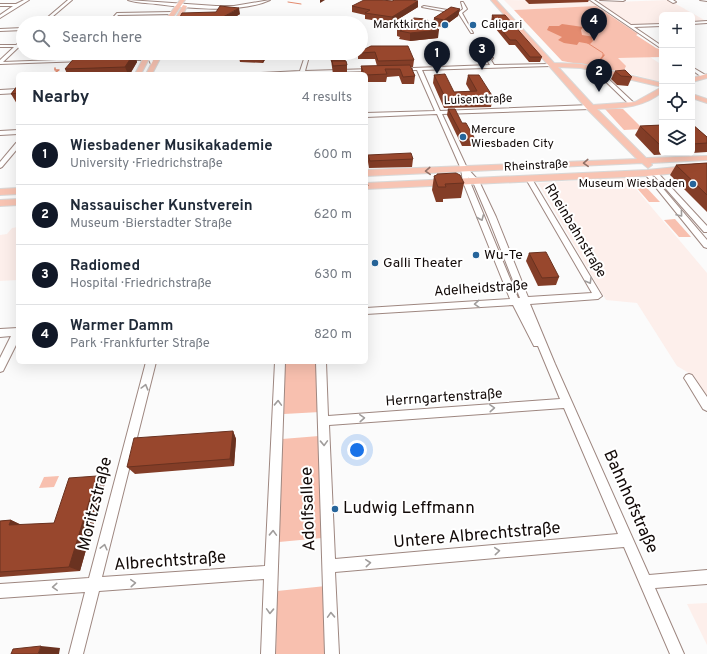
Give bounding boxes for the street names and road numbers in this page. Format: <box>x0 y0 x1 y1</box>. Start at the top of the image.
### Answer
street label: Luisenstraße <box>443 91 513 109</box>
street label: Rheinstraße <box>503 156 569 176</box>
street label: Rheinbahnstraße <box>540 181 610 281</box>
street label: Adelheidstraße <box>433 277 529 301</box>
street label: Herrngartenstraße <box>385 385 503 411</box>
street label: Bahnhofstraße <box>597 447 663 557</box>
street label: Moritzstraße <box>74 455 118 553</box>
street label: Adolfsallee <box>297 466 321 552</box>
street label: Untere Albrechtstraße <box>392 518 562 554</box>
street label: Albrechtstraße <box>113 547 227 577</box>

